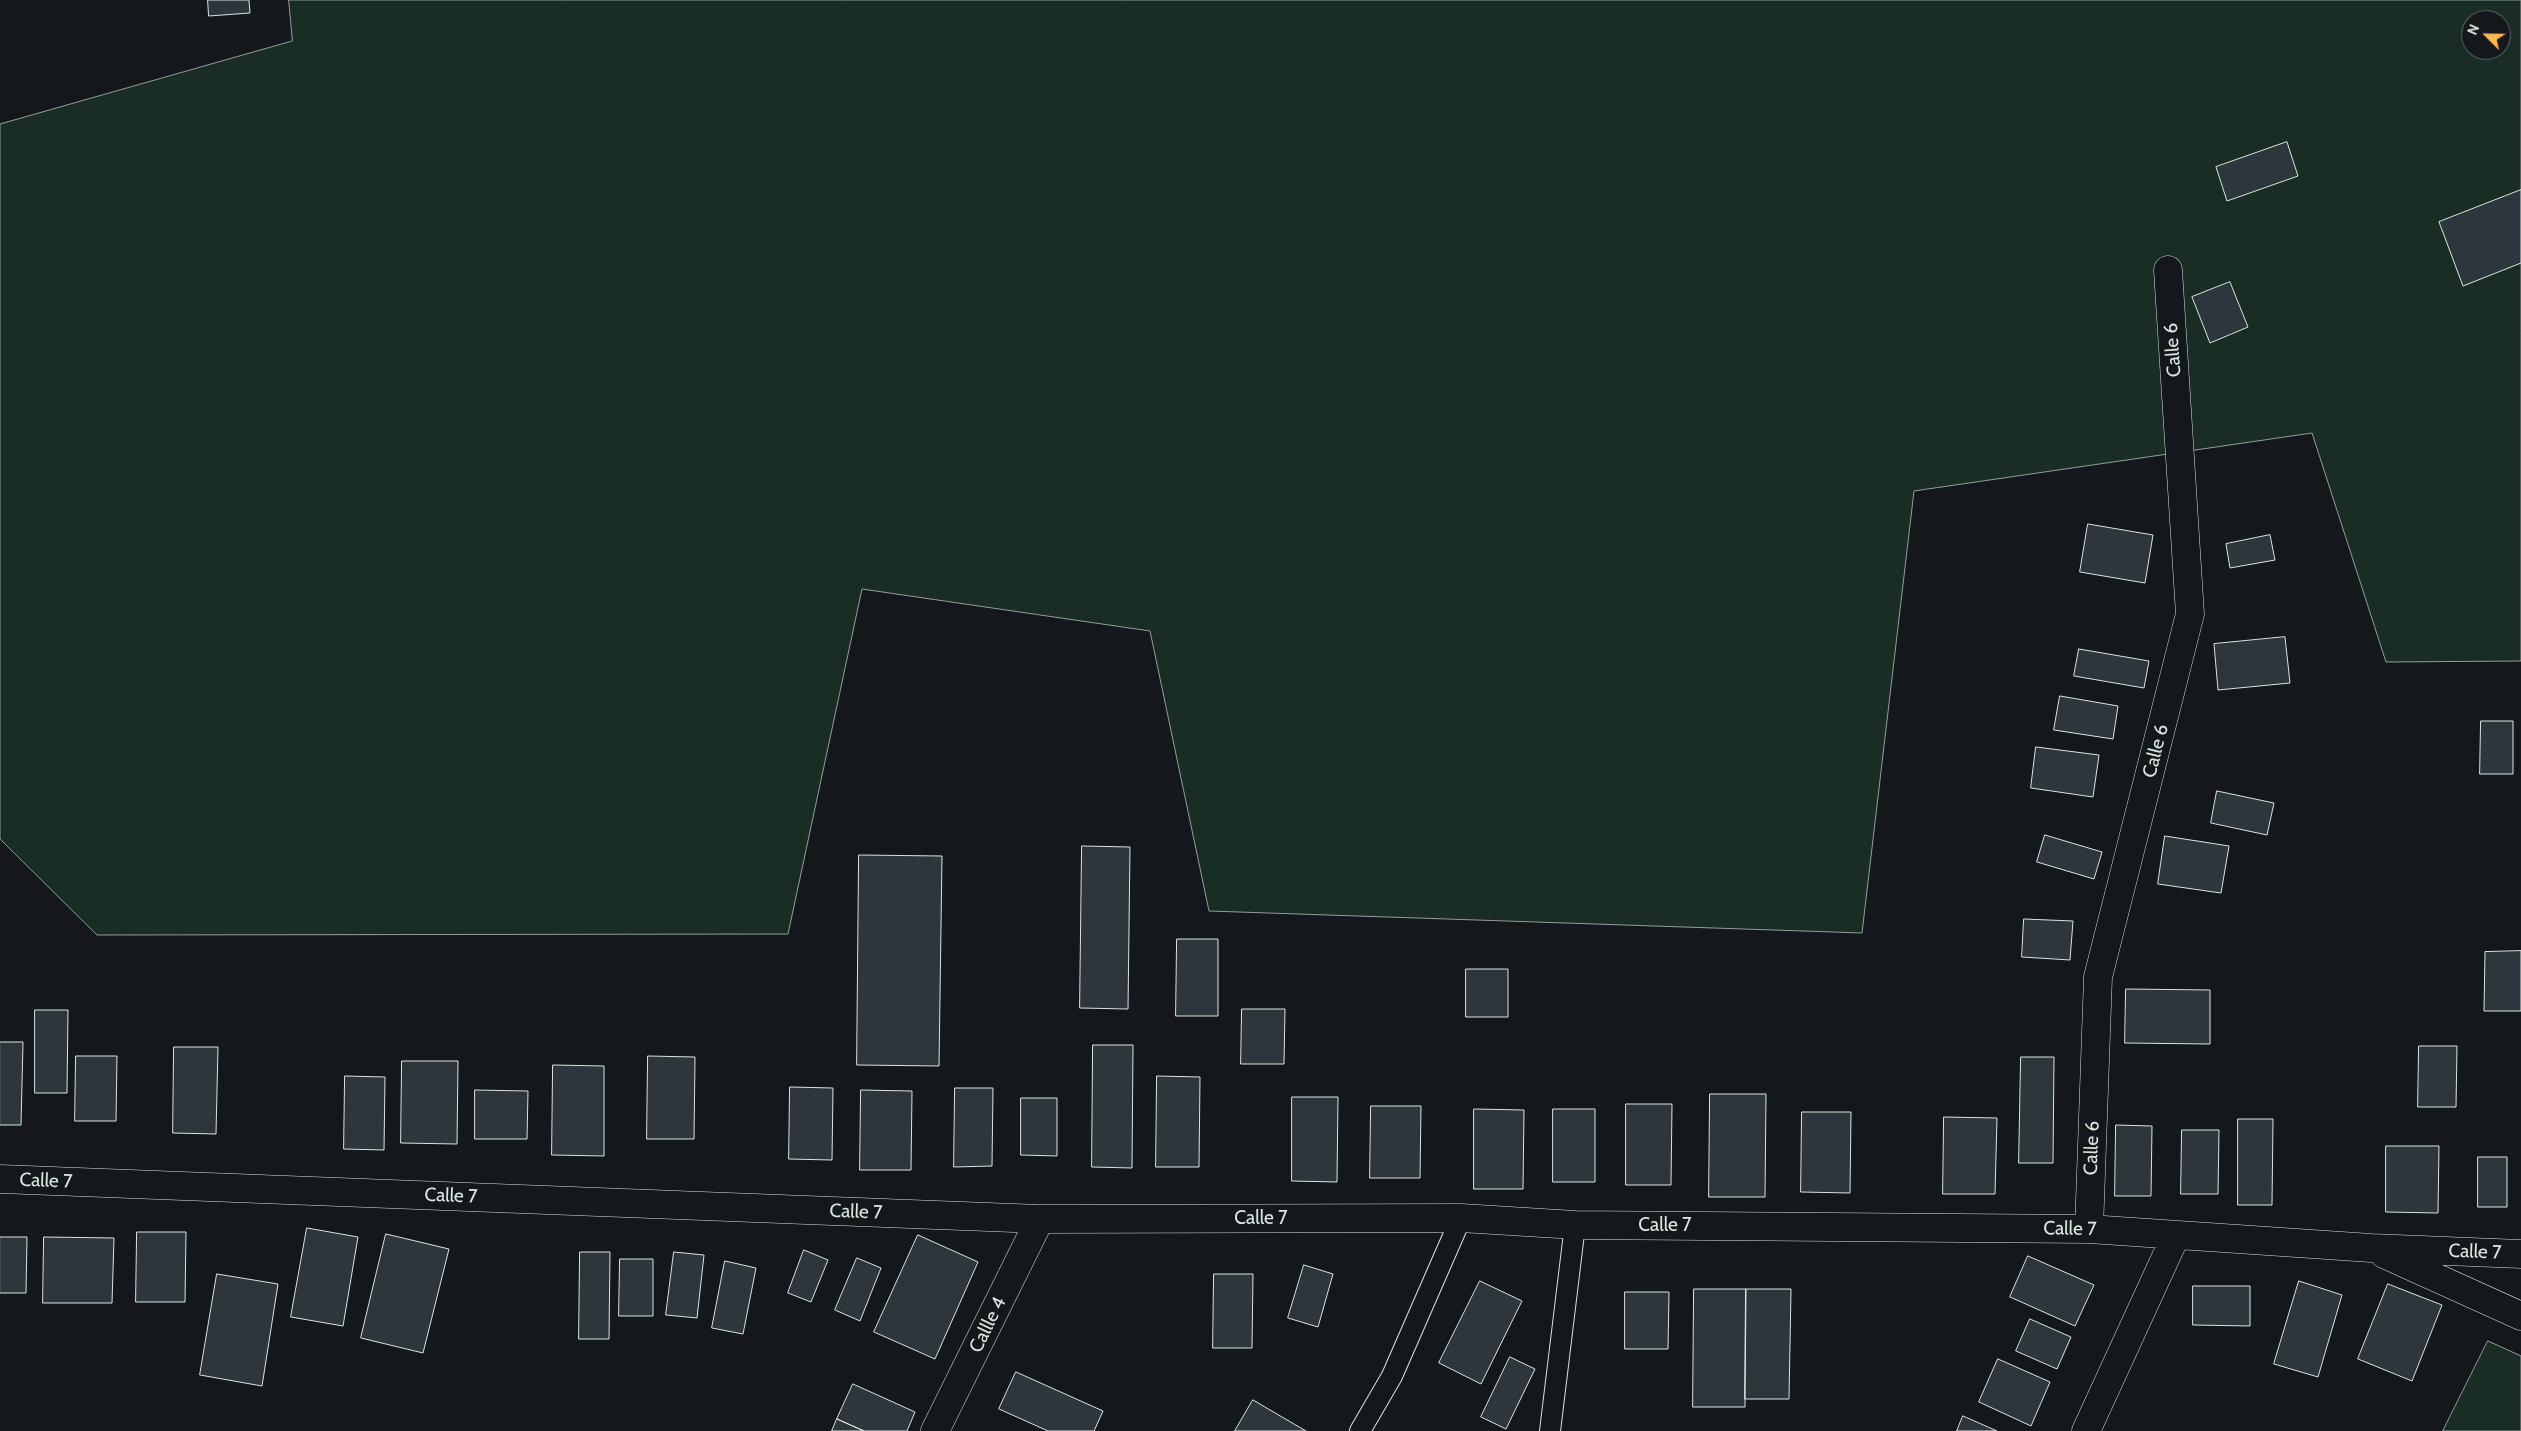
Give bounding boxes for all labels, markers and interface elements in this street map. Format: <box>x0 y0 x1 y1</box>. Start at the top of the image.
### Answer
north arrow <box>2461 10 2511 60</box>
text: N <box>2463 21 2483 38</box>
street label: Calle 6 <box>2160 322 2186 378</box>
street label: Calle 6 <box>2138 722 2174 780</box>
street label: Calle 6 <box>2080 1120 2104 1176</box>
street label: Calle 7 <box>19 1169 73 1193</box>
street label: Calle 7 <box>424 1184 478 1208</box>
street label: Calle 7 <box>829 1200 883 1224</box>
street label: Calle 7 <box>1234 1207 1288 1229</box>
street label: Calle 7 <box>1638 1214 1692 1236</box>
street label: Calle 7 <box>2043 1217 2097 1241</box>
street label: Calle 7 <box>2448 1240 2502 1264</box>
street label: Callle 4 <box>965 1293 1011 1357</box>

